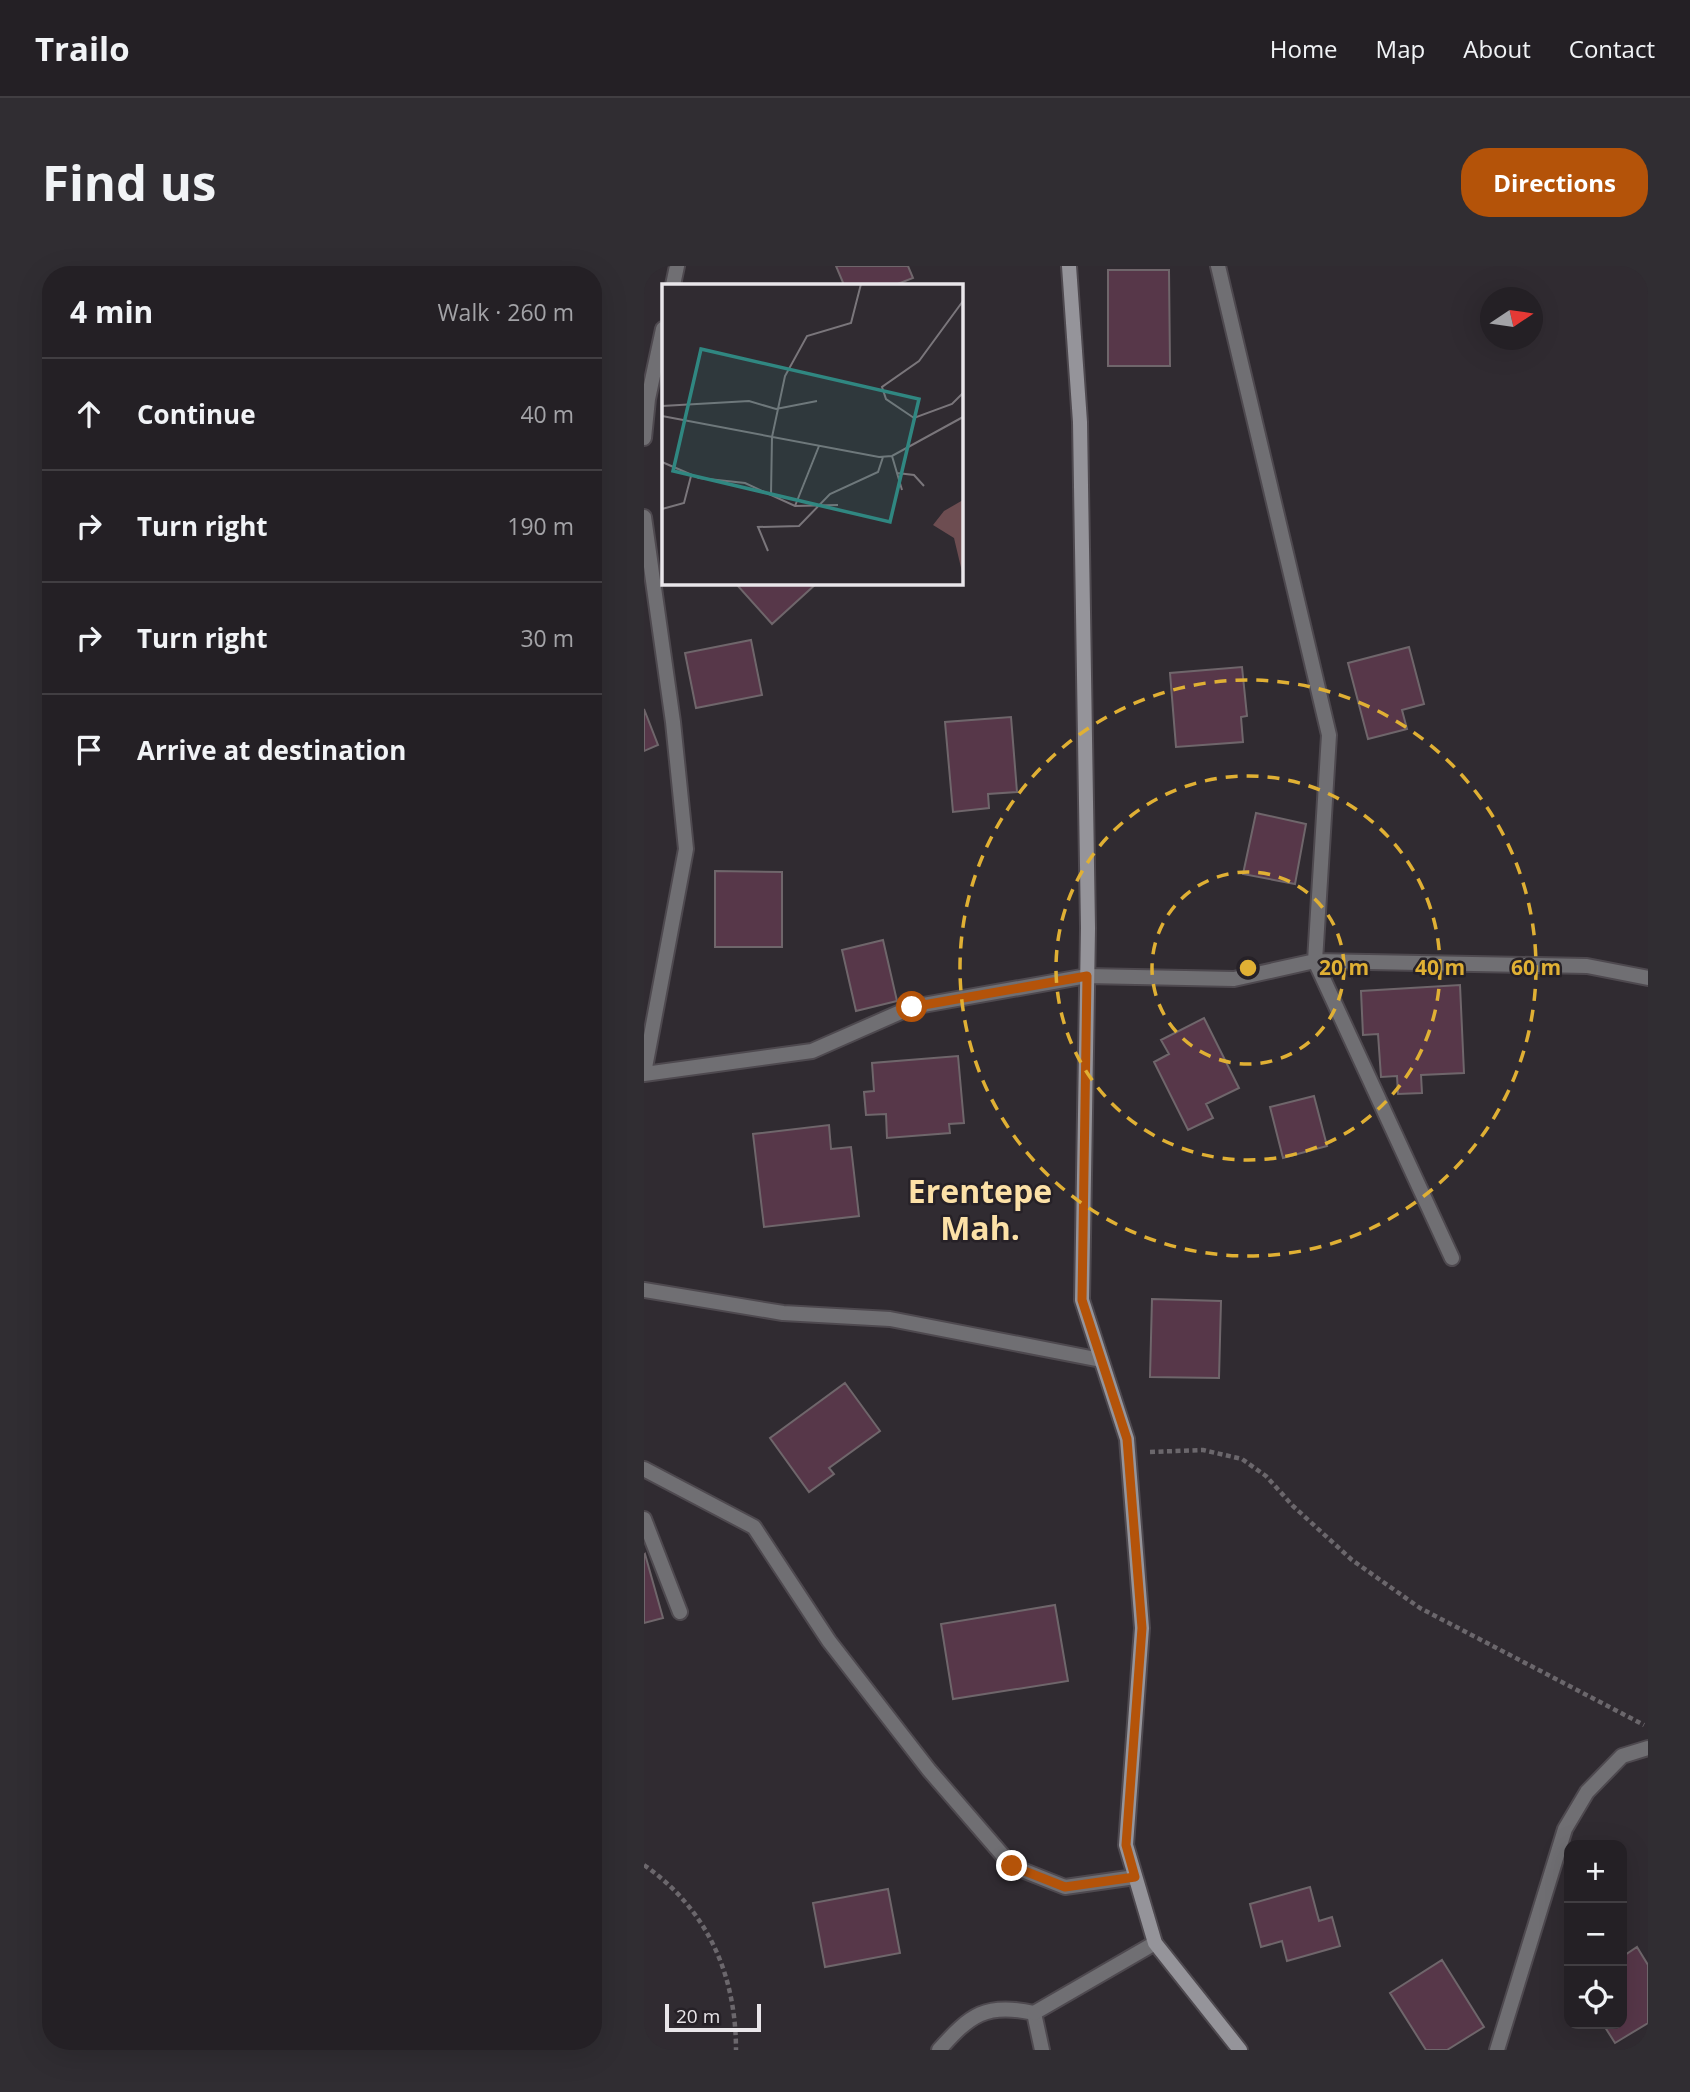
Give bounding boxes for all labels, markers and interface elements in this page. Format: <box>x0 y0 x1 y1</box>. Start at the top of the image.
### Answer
text: Trailo <box>35 26 130 71</box>
text: Home <box>1270 32 1338 65</box>
text: Map <box>1376 32 1425 65</box>
text: About <box>1463 32 1531 65</box>
text: Contact <box>1569 32 1655 65</box>
button: Directions <box>1461 148 1648 217</box>
text: Find us <box>42 149 216 215</box>
inset map <box>662 284 962 584</box>
north arrow <box>1480 287 1543 350</box>
text: 4 min <box>70 291 153 332</box>
text: Walk · 260 m <box>437 296 574 328</box>
icon: ahead <box>70 395 108 433</box>
text: Continue <box>137 396 256 432</box>
text: 40 m <box>520 398 574 430</box>
icon: right <box>70 507 108 545</box>
text: Turn right <box>137 508 268 544</box>
text: 190 m <box>507 510 574 542</box>
icon: right <box>70 619 108 657</box>
text: Turn right <box>137 620 268 656</box>
text: 30 m <box>520 622 574 654</box>
icon: arrive <box>70 731 108 769</box>
text: Arrive at destination <box>137 732 406 768</box>
text: 20 m <box>1319 953 1369 981</box>
text: 40 m <box>1415 953 1465 981</box>
text: 60 m <box>1511 953 1561 981</box>
centre of rings <box>1236 956 1260 980</box>
route start <box>896 991 927 1022</box>
district label: Erentepe Mah. <box>908 1169 1052 1249</box>
map controls <box>1564 1840 1627 2029</box>
button: + <box>1564 1840 1627 1903</box>
route end <box>996 1850 1027 1881</box>
button: − <box>1564 1903 1627 1966</box>
button: locate <box>1564 1966 1627 2029</box>
scale bar <box>665 2001 761 2033</box>
text: 20 m <box>676 2003 720 2029</box>

